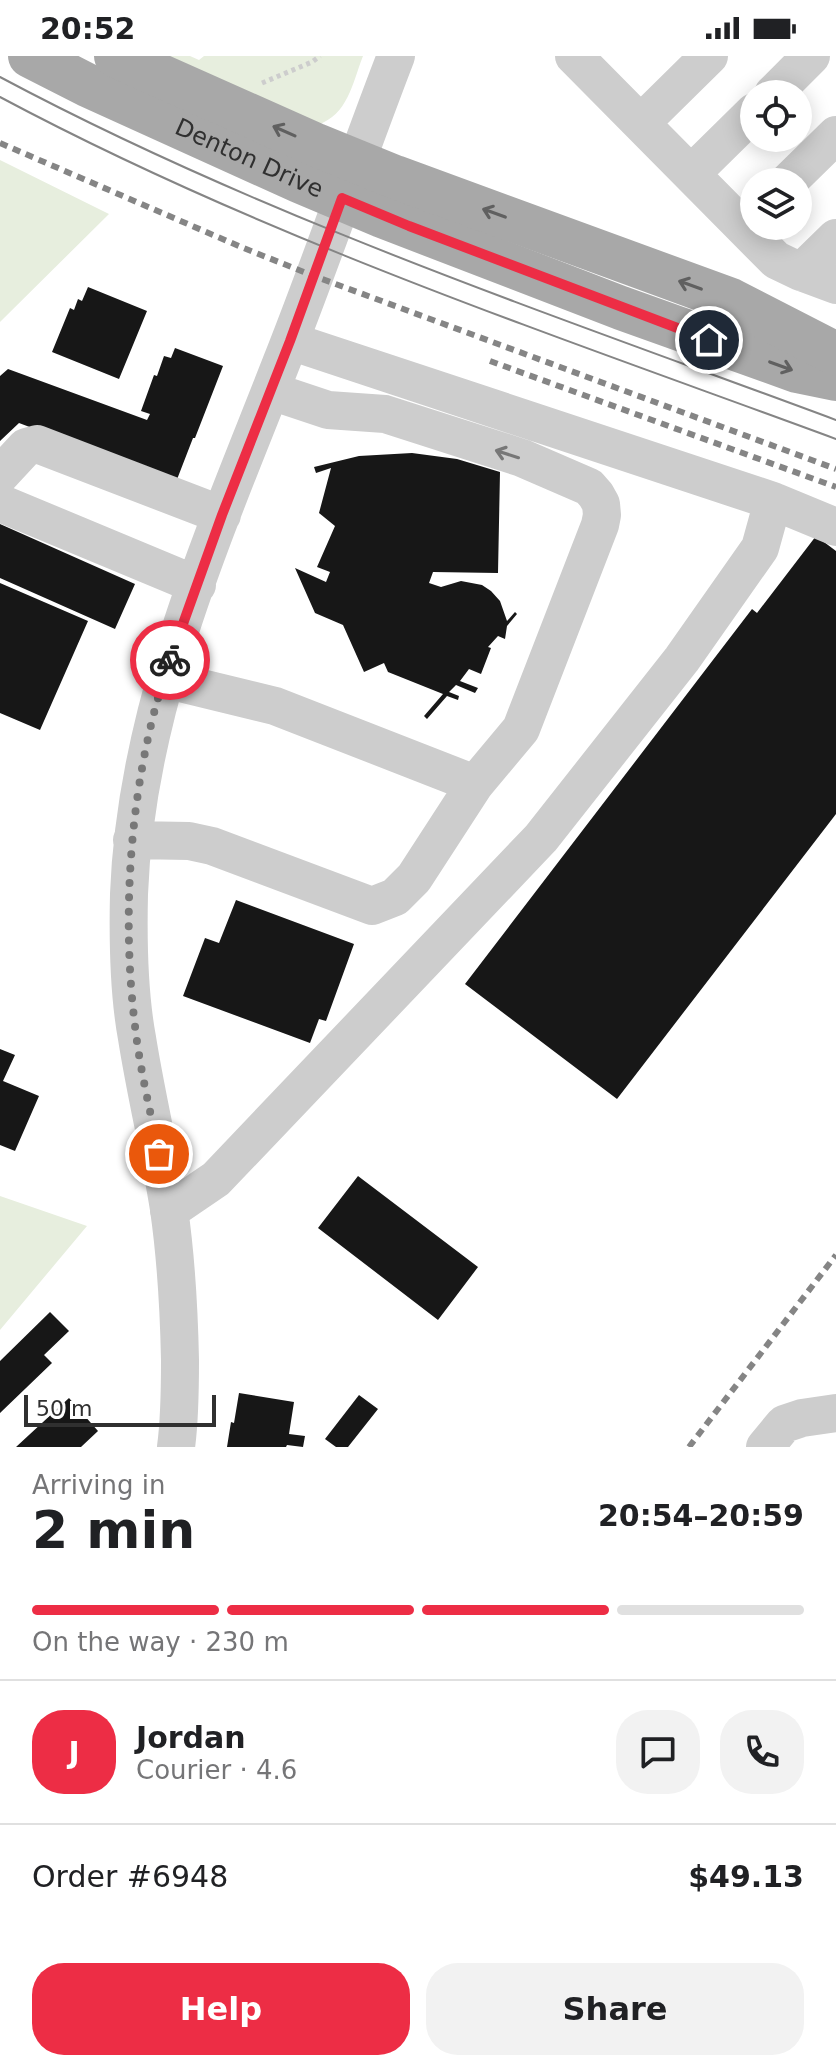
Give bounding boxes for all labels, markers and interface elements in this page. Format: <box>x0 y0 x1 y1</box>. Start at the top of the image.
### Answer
text: 20:52 <box>40 11 136 46</box>
map controls <box>740 80 812 240</box>
button: locate <box>740 80 812 152</box>
street label: Denton Drive <box>171 113 328 204</box>
one-way arrow <box>272 122 297 137</box>
button: layers <box>740 168 812 240</box>
one-way arrow <box>482 205 507 219</box>
one-way arrow <box>678 277 702 291</box>
pin <box>675 306 743 374</box>
icon: home <box>687 318 731 362</box>
one-way arrow <box>768 359 793 374</box>
one-way arrow <box>495 446 521 461</box>
courier <box>130 620 210 700</box>
icon: bike <box>148 638 192 682</box>
pin <box>125 1120 193 1188</box>
icon: bag <box>137 1132 181 1176</box>
scale bar <box>24 1391 216 1427</box>
text: 50 m <box>36 1396 92 1421</box>
text: Arriving in <box>32 1470 166 1500</box>
text: 20:54–20:59 <box>598 1498 804 1533</box>
text: 2 min <box>32 1500 195 1560</box>
text: On the way · 230 m <box>32 1627 289 1657</box>
button: chat <box>616 1710 700 1794</box>
button: phone <box>720 1710 804 1794</box>
text: Jordan <box>136 1720 246 1755</box>
text: J <box>68 1735 80 1770</box>
text: Courier · 4.6 <box>136 1755 297 1785</box>
text: Order #6948 <box>32 1859 228 1894</box>
text: $49.13 <box>688 1859 804 1894</box>
button: Help <box>32 1963 410 2055</box>
button: Share <box>426 1963 804 2055</box>

